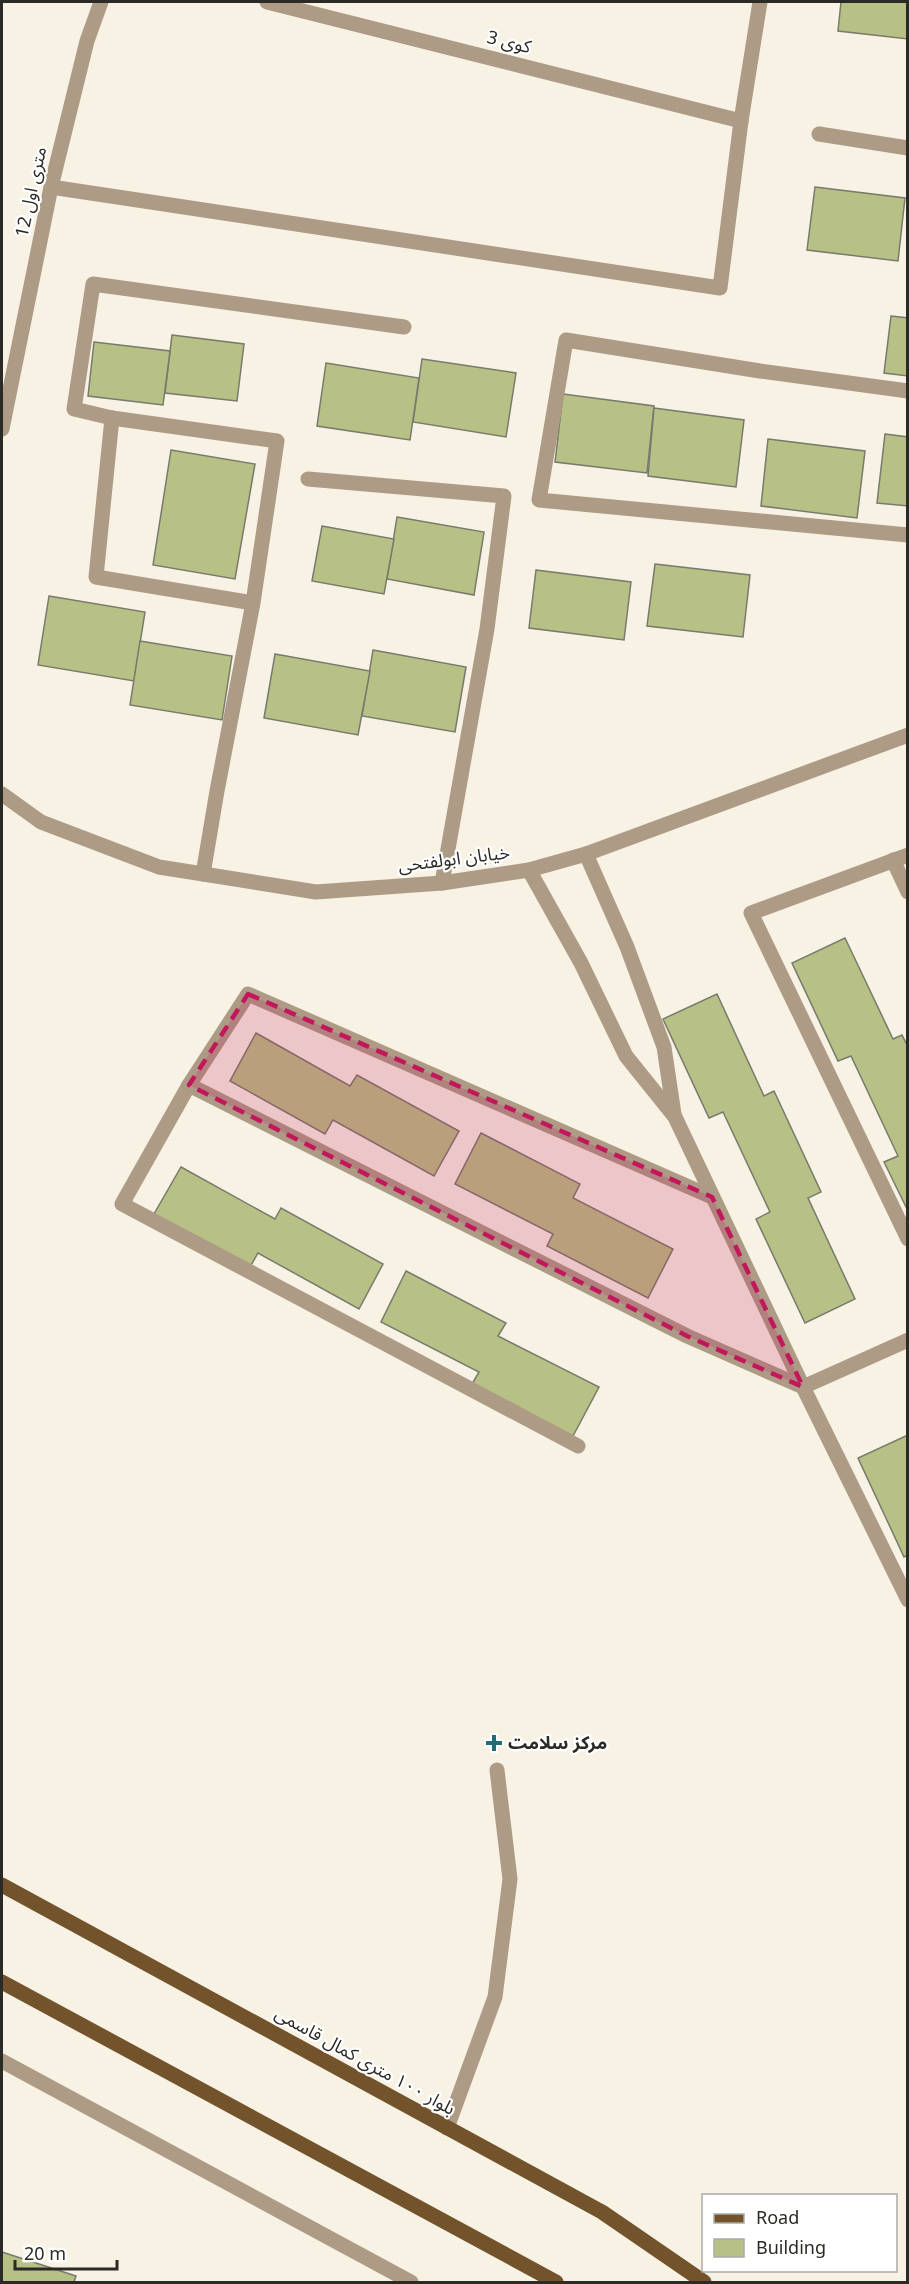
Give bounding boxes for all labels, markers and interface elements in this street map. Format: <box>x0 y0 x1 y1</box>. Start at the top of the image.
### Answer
street label: کوی 3 <box>485 24 534 58</box>
street label: 12 متری اول <box>9 144 51 239</box>
street label: خیابان ابولفتحی <box>397 839 511 877</box>
place label: مرکز سلامت <box>508 1730 607 1754</box>
marker: مرکز سلامت <box>485 1734 503 1752</box>
street label: بلوار ۱۰۰ متری کمال قاسمی <box>271 2000 460 2120</box>
legend <box>702 2194 897 2272</box>
text: Road <box>756 2205 799 2229</box>
scale bar <box>15 2233 117 2271</box>
text: Building <box>756 2235 826 2259</box>
text: 20 m <box>24 2241 66 2265</box>

